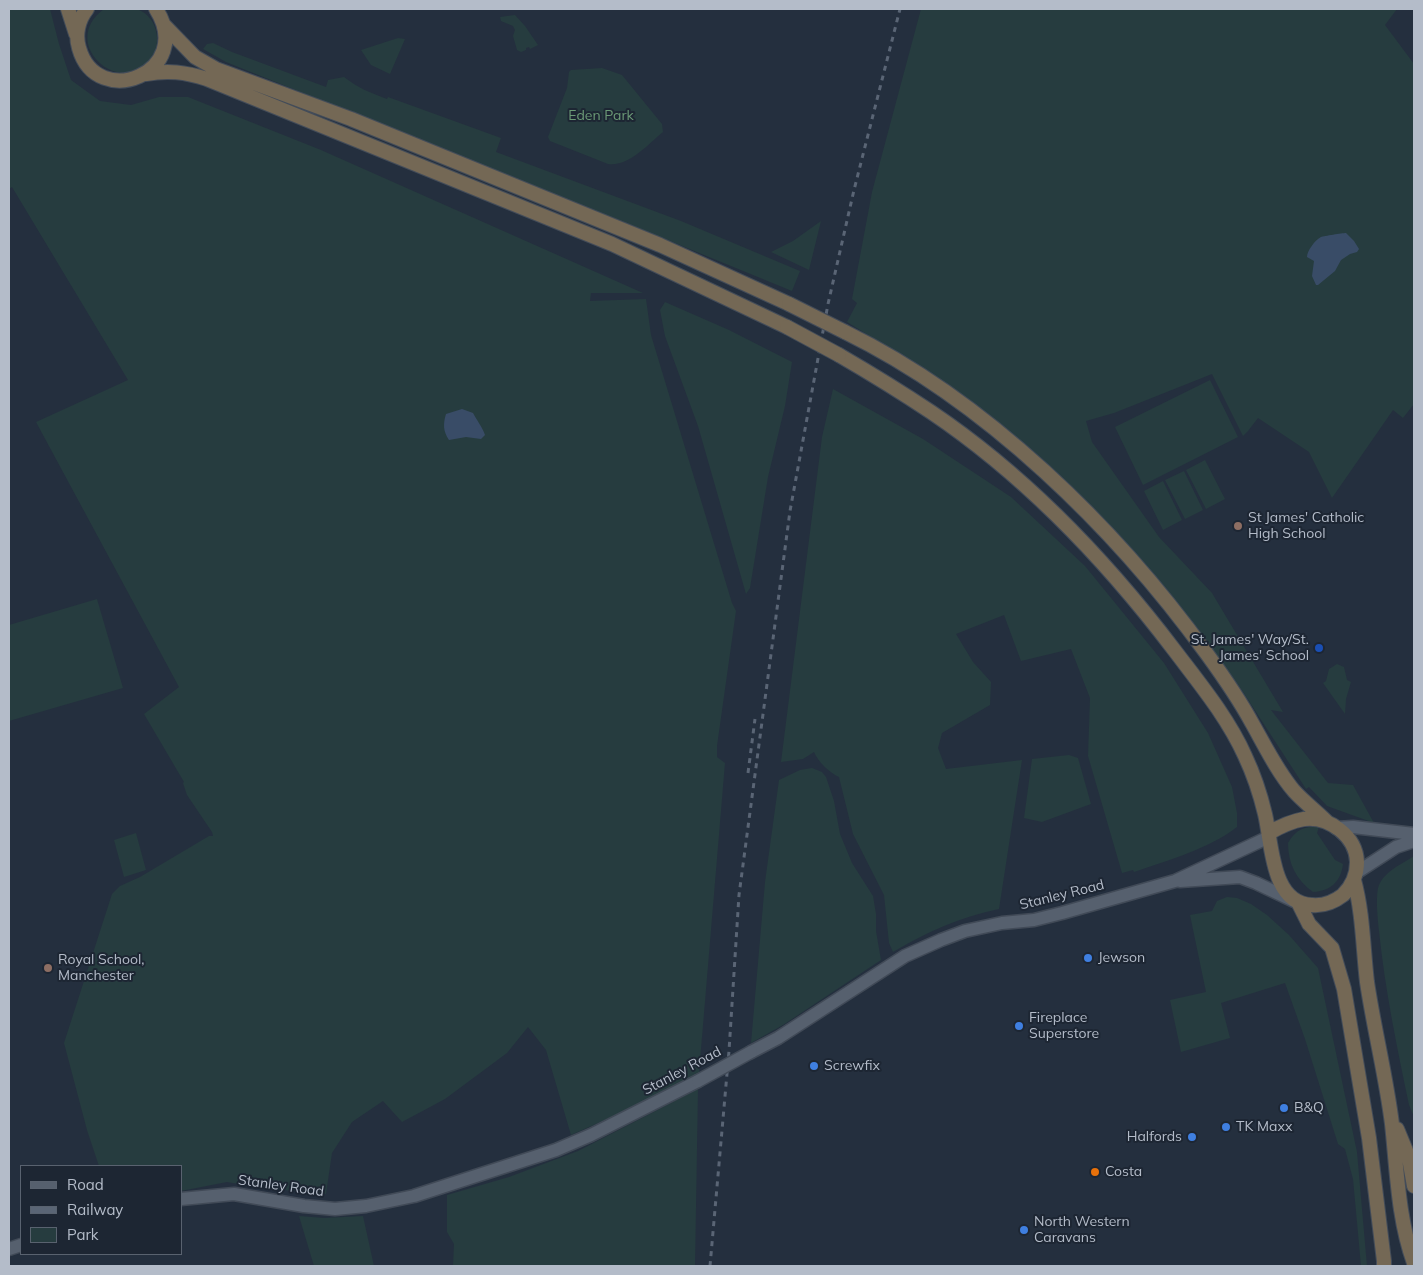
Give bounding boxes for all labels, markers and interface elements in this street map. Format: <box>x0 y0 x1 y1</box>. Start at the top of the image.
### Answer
park label: Eden Park <box>568 108 634 124</box>
place label: St James' Catholic High School <box>1248 510 1364 542</box>
marker: St James' Catholic High School <box>1232 520 1244 532</box>
place label: St. James' Way/St. James' School <box>1191 632 1309 664</box>
marker: St. James' Way/St. James' School <box>1313 642 1325 654</box>
street label: Stanley Road <box>1018 876 1106 914</box>
place label: Jewson <box>1098 950 1145 966</box>
place label: Royal School, Manchester <box>58 952 144 984</box>
marker: Jewson <box>1082 952 1094 964</box>
marker: Royal School, Manchester <box>42 962 54 974</box>
place label: Fireplace Superstore <box>1029 1010 1099 1042</box>
marker: Fireplace Superstore <box>1013 1020 1025 1032</box>
street label: Stanley Road <box>640 1043 724 1099</box>
place label: Screwfix <box>824 1058 880 1074</box>
marker: Screwfix <box>808 1060 820 1072</box>
place label: B&Q <box>1294 1100 1324 1116</box>
marker: B&Q <box>1278 1102 1290 1114</box>
place label: TK Maxx <box>1236 1119 1292 1135</box>
marker: TK Maxx <box>1220 1121 1232 1133</box>
place label: Halfords <box>1127 1129 1182 1145</box>
marker: Halfords <box>1186 1131 1198 1143</box>
place label: Costa <box>1105 1164 1142 1180</box>
legend <box>20 1165 182 1255</box>
marker: Costa <box>1089 1166 1101 1178</box>
street label: Stanley Road <box>237 1172 325 1200</box>
text: Road <box>67 1175 104 1194</box>
text: Railway <box>67 1200 123 1219</box>
place label: North Western Caravans <box>1034 1214 1130 1246</box>
marker: North Western Caravans <box>1018 1224 1030 1236</box>
text: Park <box>67 1225 99 1244</box>

